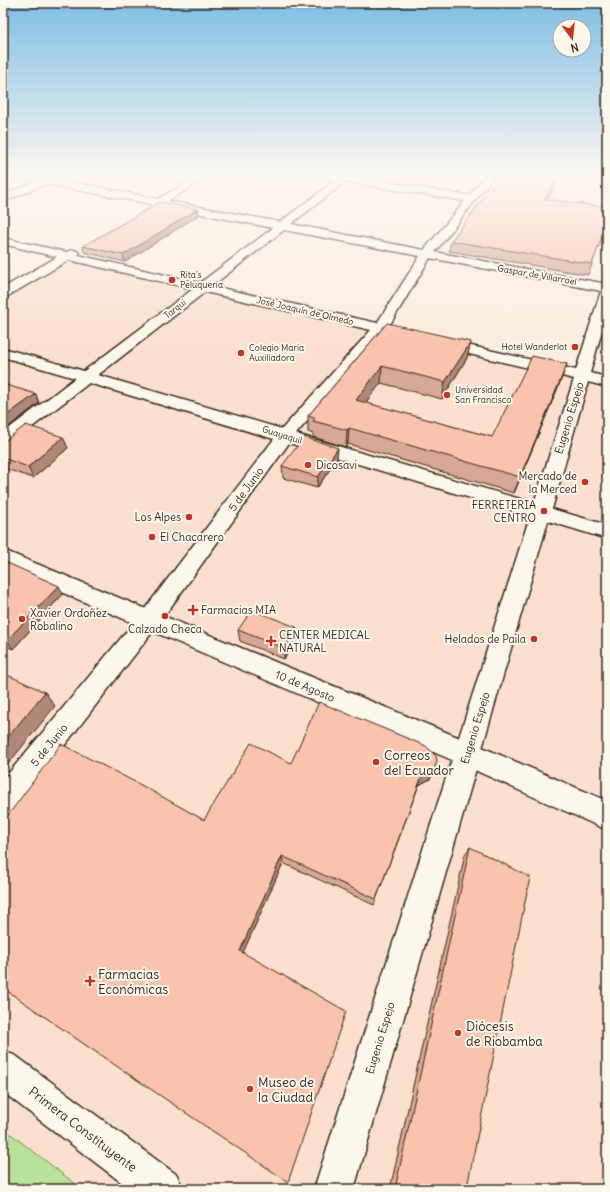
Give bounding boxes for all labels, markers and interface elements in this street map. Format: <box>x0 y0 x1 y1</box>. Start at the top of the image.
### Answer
north arrow <box>552 18 592 58</box>
text: N <box>569 40 580 55</box>
street label: Gaspar de Villarroel <box>497 262 577 287</box>
place label: Rita's Peluquería <box>180 269 223 290</box>
marker: Rita's Peluquería <box>167 275 177 285</box>
street label: José Joaquín de Olmedo <box>255 294 355 327</box>
street label: Tarqui <box>161 297 188 321</box>
place label: Hotel Wanderlot <box>502 341 567 352</box>
place label: Colegio María Auxiliadora <box>249 342 304 363</box>
marker: Hotel Wanderlot <box>570 342 580 352</box>
marker: Colegio María Auxiliadora <box>236 348 246 358</box>
street label: Eugenio Espejo <box>551 380 587 456</box>
place label: Universidad San Francisco <box>455 384 511 405</box>
marker: Universidad San Francisco <box>442 390 452 400</box>
street label: Guayaquil <box>261 423 304 446</box>
place label: Dicosavi <box>316 458 357 472</box>
marker: Dicosavi <box>303 460 313 470</box>
street label: 5 de Junio <box>225 464 267 514</box>
place label: Mercado de la Merced <box>518 469 578 496</box>
marker: Mercado de la Merced <box>580 477 590 487</box>
place label: FERRETERIA CENTRO <box>472 498 536 525</box>
marker: FERRETERIA CENTRO <box>539 506 549 516</box>
place label: Los Alpes <box>135 510 181 524</box>
marker: Los Alpes <box>184 512 194 522</box>
place label: El Chacarero <box>160 530 224 544</box>
marker: El Chacarero <box>147 532 157 542</box>
place label: Farmacias MIA <box>201 603 276 617</box>
marker: Farmacias MIA <box>188 605 198 615</box>
place label: Xavier Ordoñez Robalino <box>30 606 107 633</box>
marker: Calzado Checa <box>160 611 170 621</box>
marker: Xavier Ordoñez Robalino <box>17 614 27 624</box>
place label: Calzado Checa <box>128 622 202 636</box>
place label: CENTER MEDICAL NATURAL <box>279 628 370 655</box>
place label: Helados de Paila <box>444 632 526 646</box>
marker: Helados de Paila <box>529 634 539 644</box>
marker: CENTER MEDICAL NATURAL <box>266 636 276 646</box>
street label: 10 de Agosto <box>273 667 337 705</box>
street label: Eugenio Espejo <box>457 690 493 766</box>
street label: 5 de Junio <box>28 721 70 769</box>
place label: Correos del Ecuador <box>384 747 454 779</box>
marker: Correos del Ecuador <box>371 757 381 767</box>
place label: Farmacias Económicas <box>98 966 168 998</box>
marker: Farmacias Económicas <box>85 976 95 986</box>
street label: Eugenio Espejo <box>362 1000 398 1076</box>
place label: Diócesis de Riobamba <box>466 1018 543 1050</box>
marker: Diócesis de Riobamba <box>453 1028 463 1038</box>
place label: Museo de la Ciudad <box>258 1074 314 1106</box>
street label: Primera Constituyente <box>25 1083 140 1176</box>
marker: Museo de la Ciudad <box>245 1084 255 1094</box>

